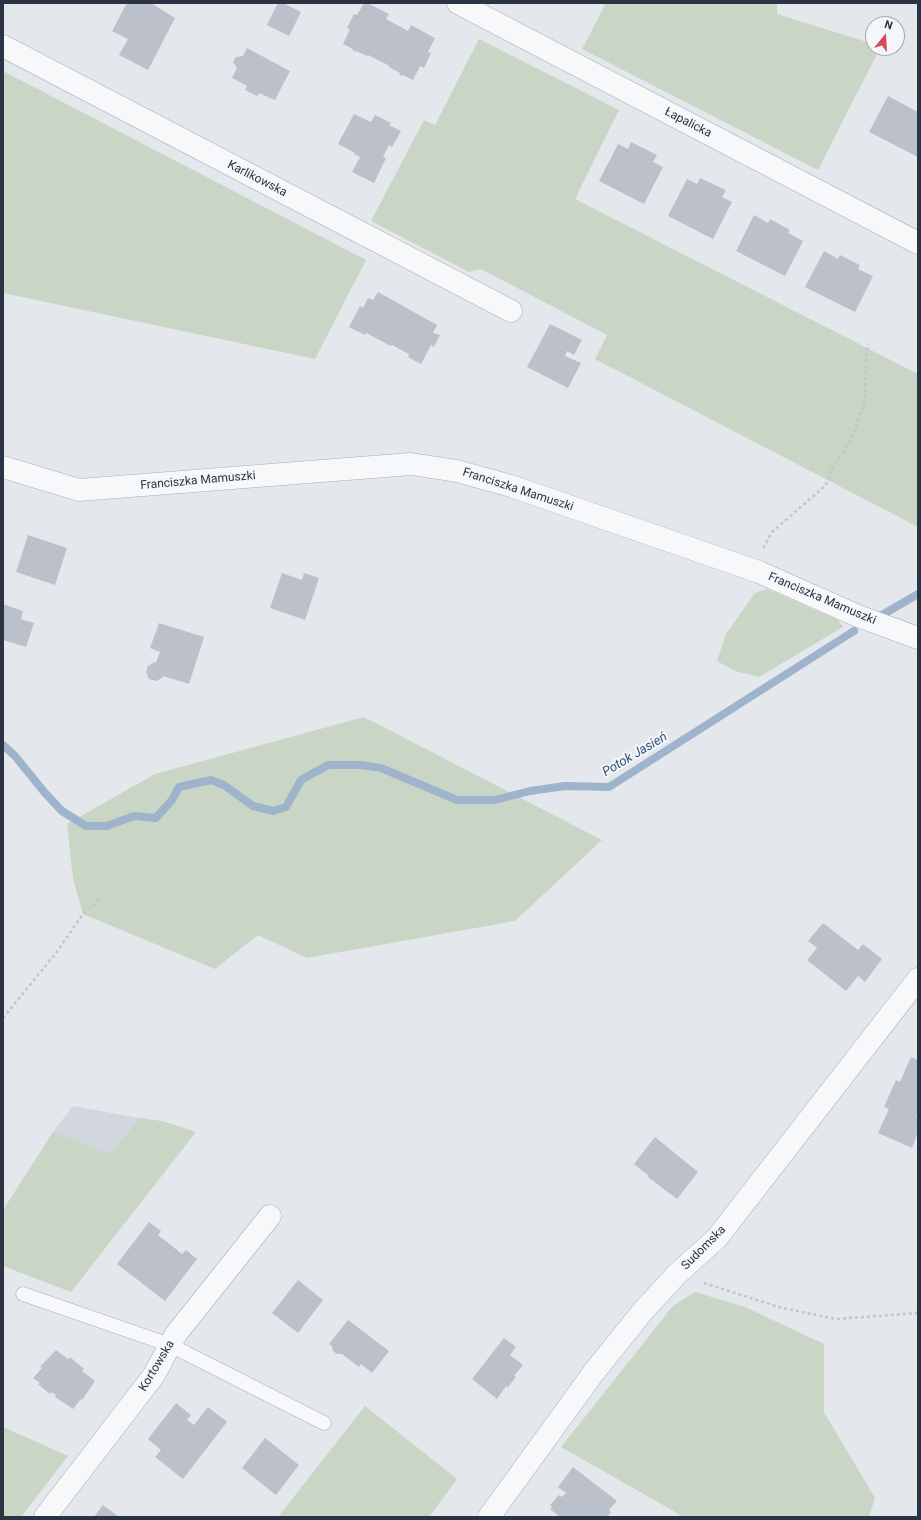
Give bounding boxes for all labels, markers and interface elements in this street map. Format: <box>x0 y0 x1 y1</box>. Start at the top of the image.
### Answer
north arrow <box>865 16 905 56</box>
text: N <box>883 18 894 32</box>
street label: Łapalicka <box>662 105 714 141</box>
street label: Karlikowska <box>225 158 289 200</box>
street label: Franciszka Mamuszki <box>461 465 575 515</box>
street label: Franciszka Mamuszki <box>140 469 256 493</box>
street label: Franciszka Mamuszki <box>766 570 878 628</box>
water label: Potok Jasień <box>600 730 670 780</box>
street label: Sudomska <box>679 1223 729 1273</box>
street label: Kortowska <box>136 1338 178 1394</box>

